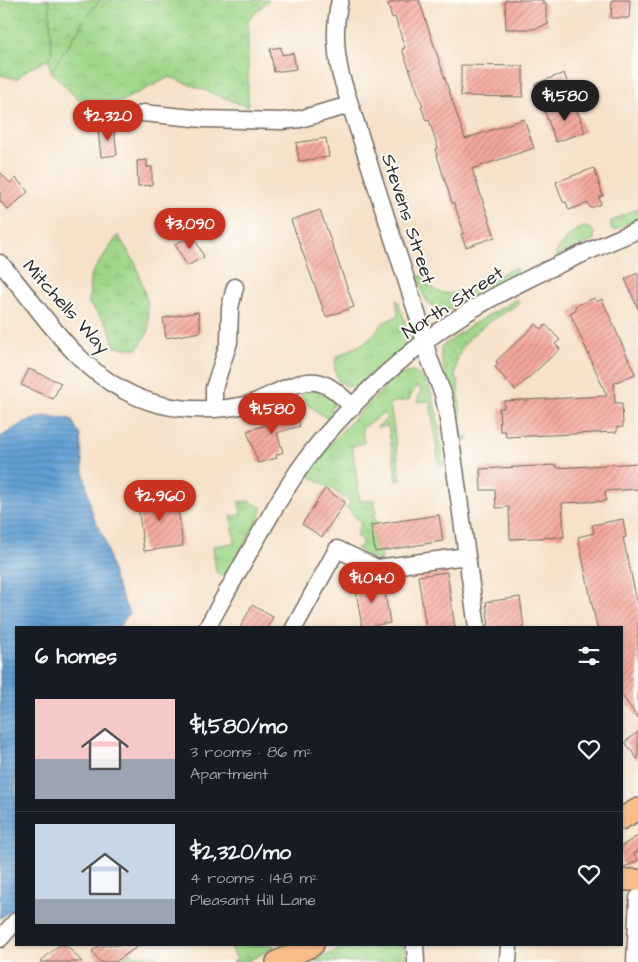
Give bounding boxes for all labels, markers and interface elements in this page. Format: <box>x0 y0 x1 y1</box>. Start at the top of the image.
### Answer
pin: $1,580 <box>524 80 606 122</box>
text: $1,580 <box>542 85 588 107</box>
pin: $2,320 <box>67 100 149 142</box>
text: $2,320 <box>84 105 132 127</box>
street label: Stevens Street <box>374 150 442 288</box>
pin: $3,090 <box>149 208 231 250</box>
text: $3,090 <box>165 213 215 235</box>
street label: Mitchells Way <box>15 254 116 361</box>
street label: North Street <box>397 260 509 346</box>
pin: $1,580 <box>231 392 313 435</box>
text: $1,580 <box>249 398 295 420</box>
pin: $2,960 <box>119 480 201 522</box>
text: $2,960 <box>135 485 185 507</box>
pin: $1,040 <box>331 562 413 604</box>
text: $1,040 <box>350 567 394 589</box>
text: 6 homes <box>35 642 117 671</box>
icon: filters <box>575 642 603 670</box>
text: $1,580/mo <box>190 712 288 741</box>
icon: home <box>75 719 135 779</box>
icon: heart <box>575 735 603 763</box>
text: 3 rooms · 86 m² <box>190 741 312 763</box>
text: Apartment <box>190 763 268 785</box>
text: $2,320/mo <box>190 838 291 867</box>
icon: home <box>75 844 135 904</box>
icon: heart <box>575 860 603 888</box>
text: 4 rooms · 148 m² <box>190 867 318 889</box>
text: Pleasant Hill Lane <box>190 889 316 911</box>

